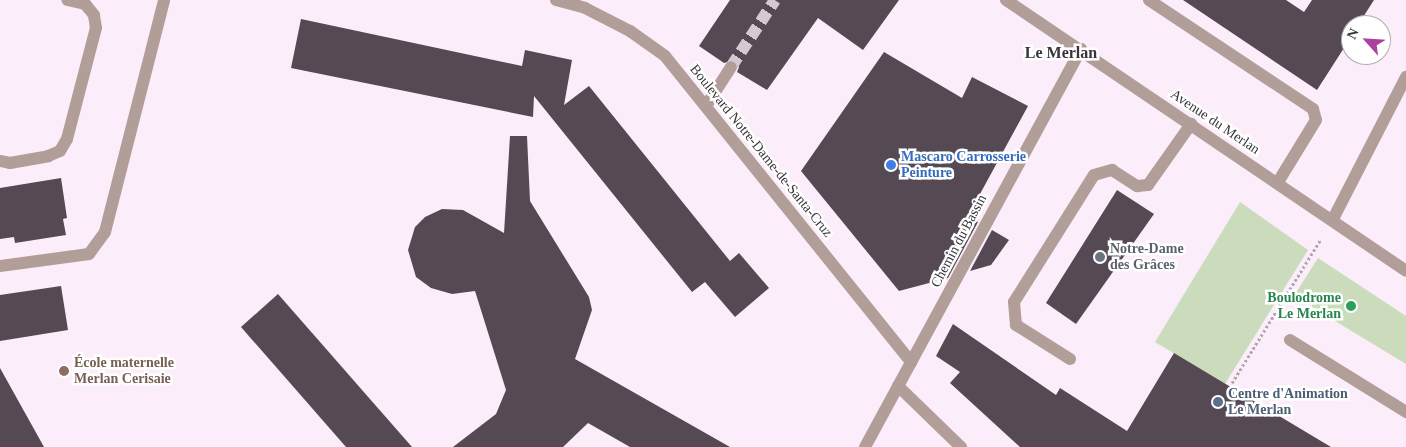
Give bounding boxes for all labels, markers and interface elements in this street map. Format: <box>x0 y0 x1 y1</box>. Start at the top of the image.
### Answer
north arrow <box>1341 15 1391 65</box>
text: N <box>1344 26 1362 41</box>
district label: Le Merlan <box>1025 43 1097 63</box>
street label: Boulevard Notre-Dame-de-Santa-Cruz <box>686 61 836 241</box>
street label: Avenue du Merlan <box>1167 86 1263 158</box>
place label: Mascaro Carrosserie Peinture <box>901 149 1026 182</box>
marker: Mascaro Carrosserie Peinture <box>885 159 897 171</box>
street label: Chemin du Bassin <box>927 192 991 290</box>
place label: Notre-Dame des Grâces <box>1110 241 1184 274</box>
marker: Notre-Dame des Grâces <box>1094 251 1106 263</box>
place label: Boulodrome Le Merlan <box>1267 290 1341 322</box>
marker: Boulodrome Le Merlan <box>1345 300 1357 312</box>
place label: École maternelle Merlan Cerisaie <box>74 355 174 388</box>
marker: École maternelle Merlan Cerisaie <box>58 365 70 377</box>
place label: Centre d'Animation Le Merlan <box>1228 386 1348 418</box>
marker: Centre d'Animation Le Merlan <box>1212 396 1224 408</box>

